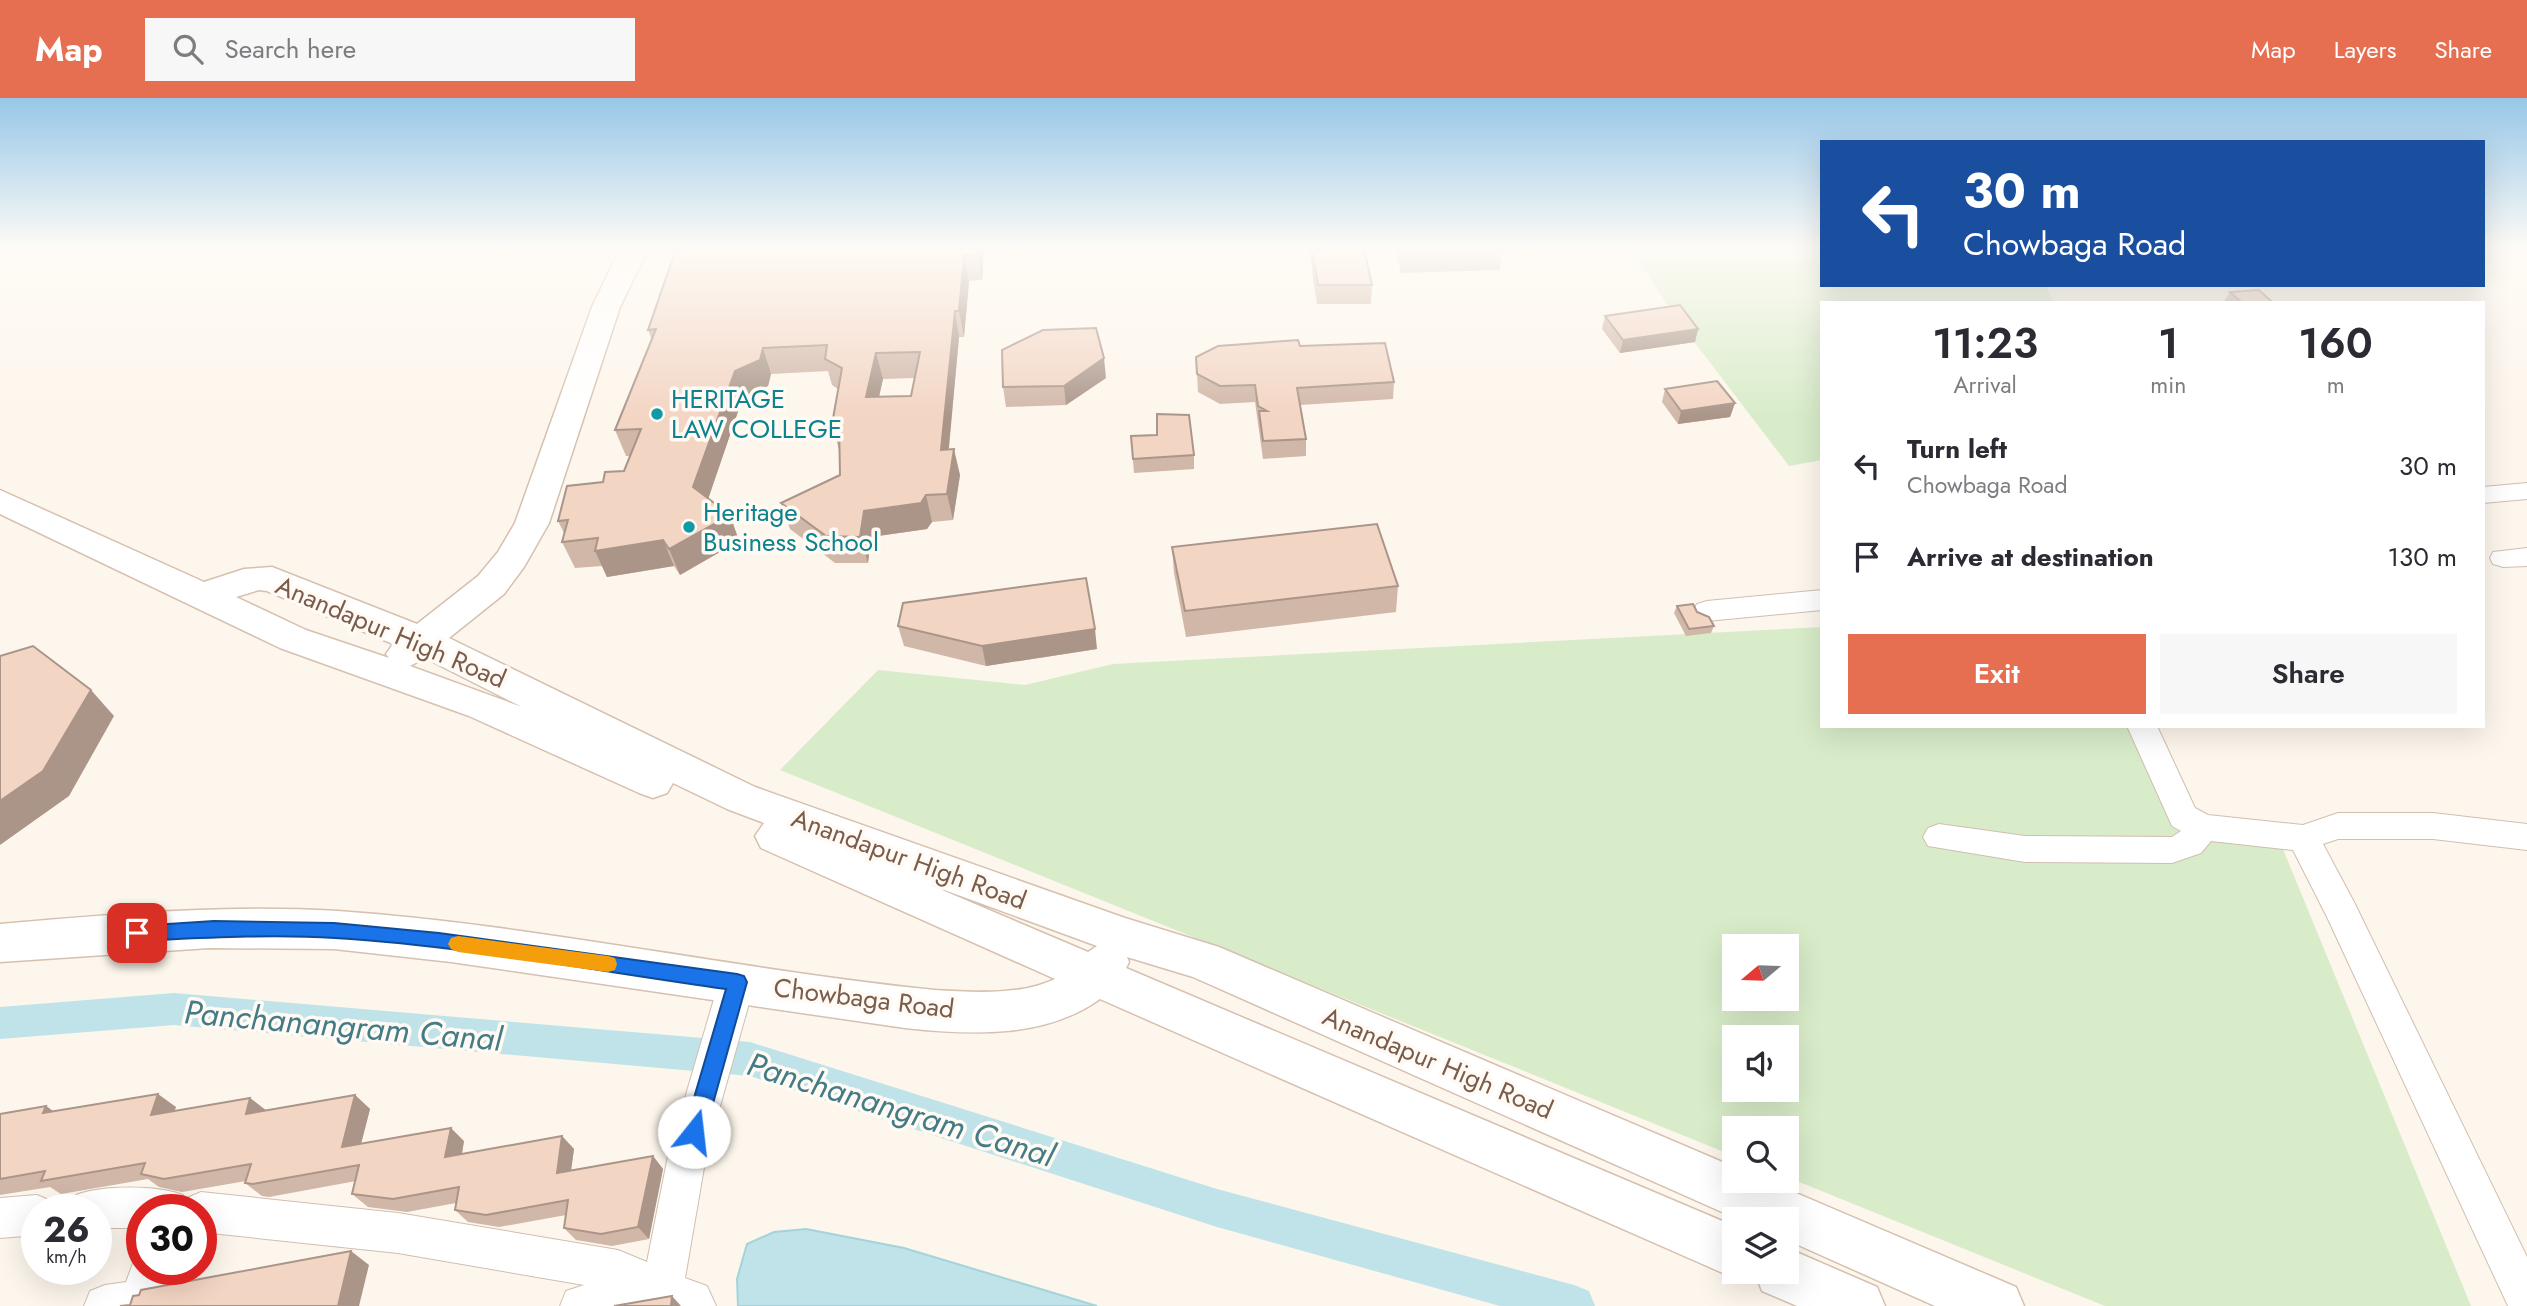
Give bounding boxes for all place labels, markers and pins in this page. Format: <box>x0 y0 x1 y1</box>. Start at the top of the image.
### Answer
place label: HERITAGE LAW COLLEGE <box>671 380 842 448</box>
marker: HERITAGE LAW COLLEGE <box>649 406 665 422</box>
place label: Heritage Business School <box>703 493 879 561</box>
marker: Heritage Business School <box>681 519 697 535</box>
pin <box>107 903 167 963</box>

